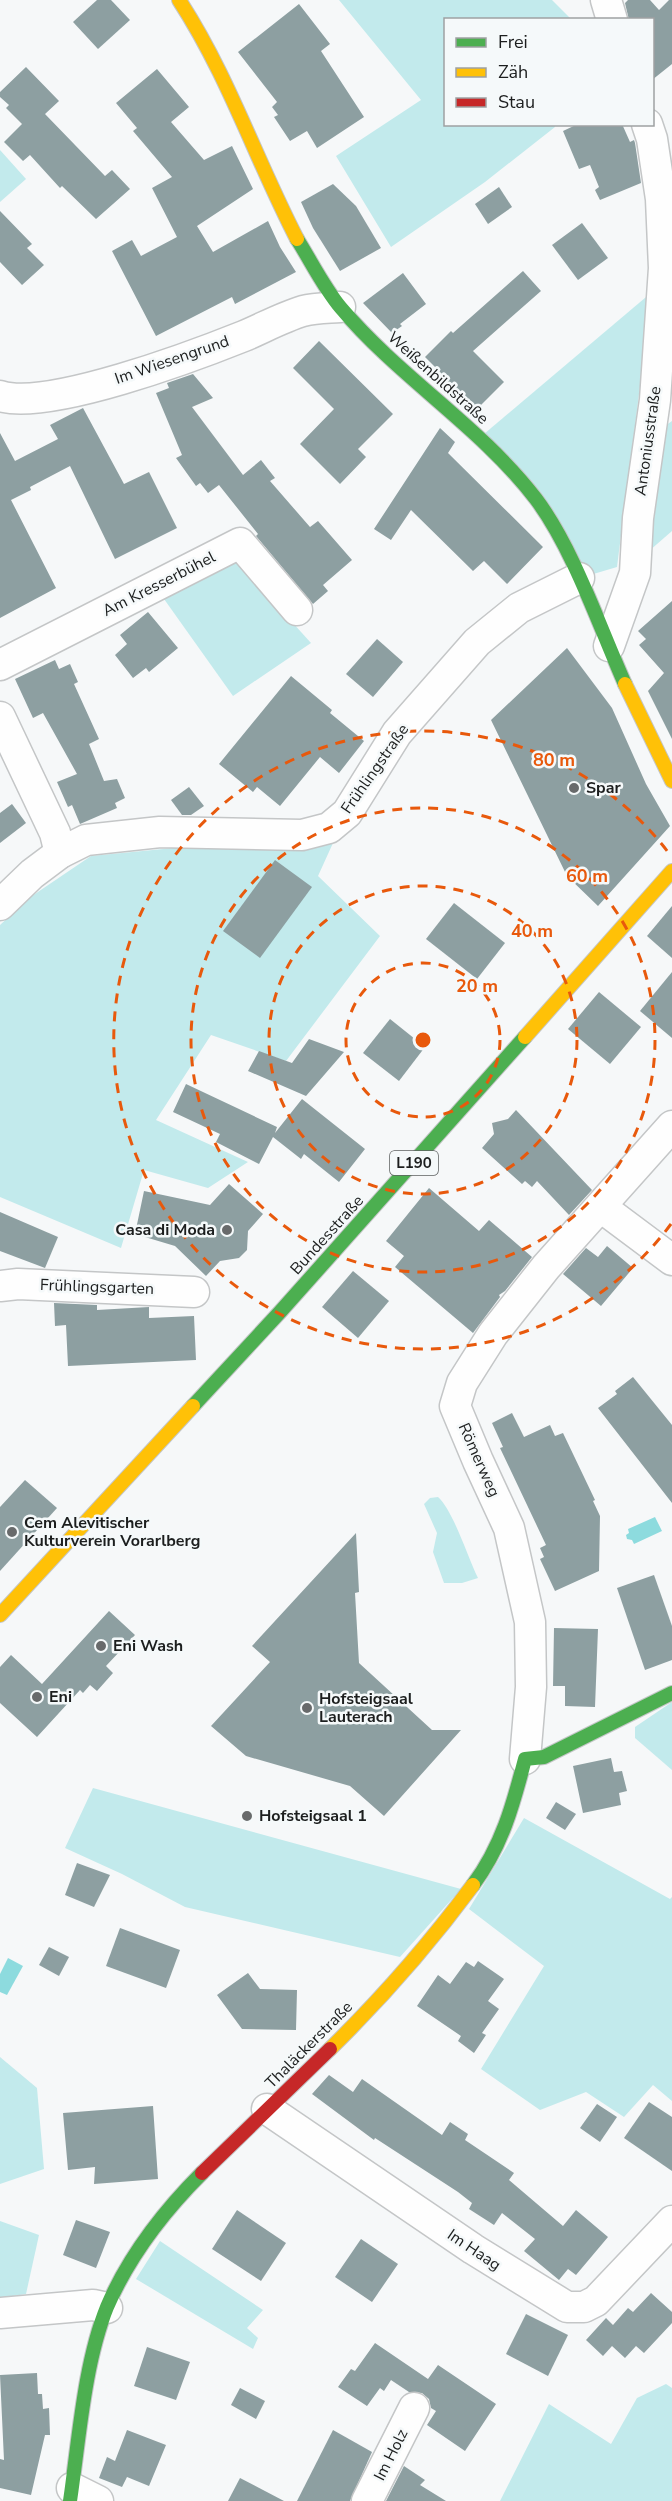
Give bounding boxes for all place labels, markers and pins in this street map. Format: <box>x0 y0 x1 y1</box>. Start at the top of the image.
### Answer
place label: Spar <box>586 777 621 799</box>
marker: Spar <box>567 781 581 795</box>
centre of rings <box>413 1030 433 1050</box>
place label: Casa di Moda <box>115 1219 215 1241</box>
marker: Casa di Moda <box>220 1223 234 1237</box>
place label: Cem Alevitischer Kulturverein Vorarlberg <box>24 1512 200 1552</box>
marker: Cem Alevitischer Kulturverein Vorarlberg <box>5 1525 19 1539</box>
place label: Eni Wash <box>113 1635 183 1657</box>
marker: Eni Wash <box>94 1639 108 1653</box>
place label: Eni <box>49 1686 72 1708</box>
place label: Hofsteigsaal Lauterach <box>319 1688 413 1728</box>
marker: Eni <box>30 1690 44 1704</box>
marker: Hofsteigsaal Lauterach <box>300 1701 314 1715</box>
place label: Hofsteigsaal 1 <box>259 1805 367 1827</box>
marker: Hofsteigsaal 1 <box>240 1809 254 1823</box>

